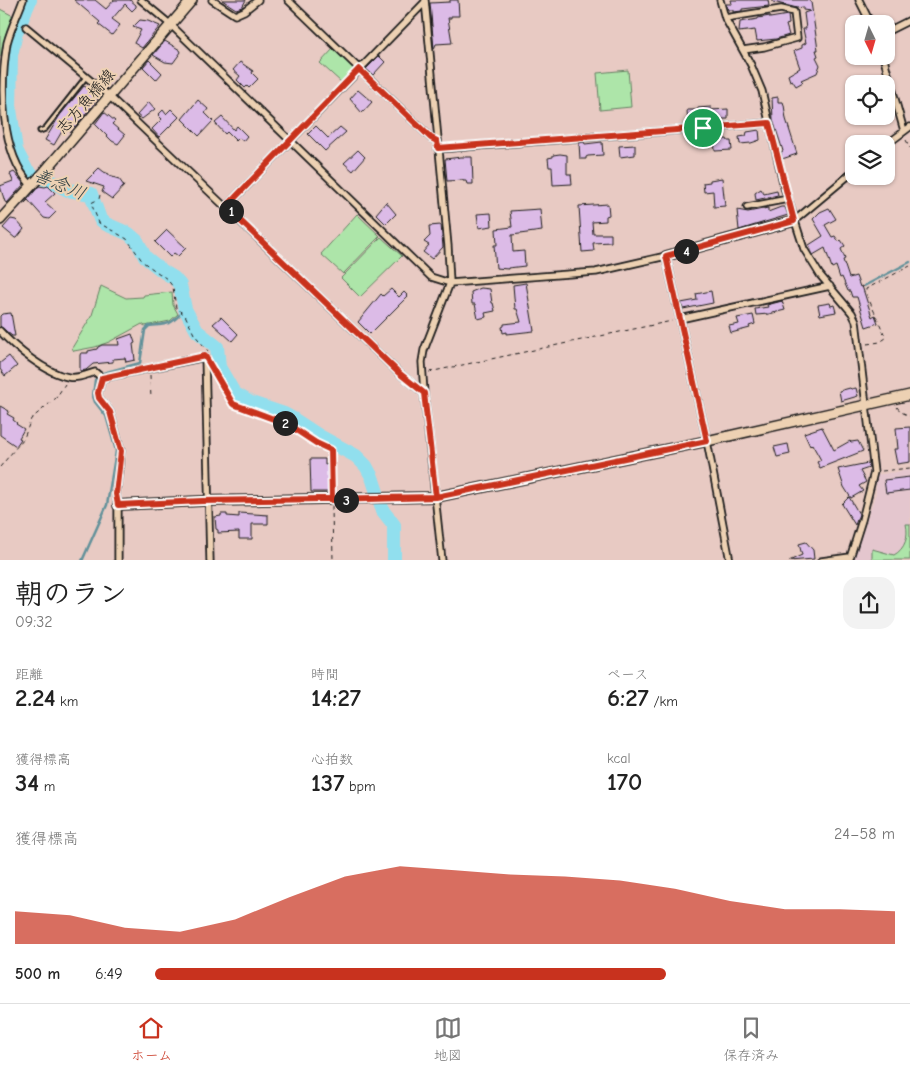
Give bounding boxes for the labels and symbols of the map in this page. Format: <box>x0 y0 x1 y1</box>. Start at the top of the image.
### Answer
north arrow <box>845 15 895 65</box>
street label: 志方魚橋線 <box>53 66 119 138</box>
pin <box>682 107 724 149</box>
water label: 善念川 <box>31 164 89 205</box>
pin: 1 <box>218 198 244 224</box>
pin: 4 <box>674 238 698 264</box>
pin: 2 <box>272 410 298 436</box>
pin: 3 <box>334 488 358 512</box>

